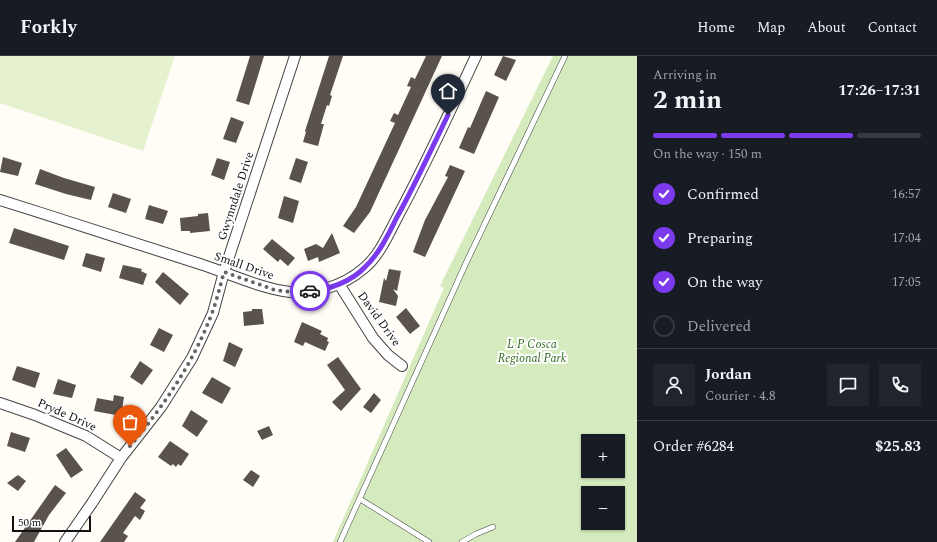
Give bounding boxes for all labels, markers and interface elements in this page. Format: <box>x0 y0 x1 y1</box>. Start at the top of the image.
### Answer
text: Forkly <box>20 13 77 42</box>
text: Home <box>697 17 735 38</box>
text: Map <box>757 17 785 38</box>
text: About <box>807 17 846 38</box>
text: Contact <box>868 17 917 38</box>
text: Arriving in <box>653 65 717 85</box>
pin <box>431 74 465 115</box>
text: 17:26–17:31 <box>838 79 921 102</box>
icon: home <box>437 80 459 102</box>
text: 2 min <box>653 80 722 120</box>
text: On the way · 150 m <box>653 144 762 164</box>
street label: Gwynndale Drive <box>213 149 259 243</box>
icon: check <box>653 183 675 205</box>
text: Confirmed <box>687 183 759 206</box>
text: 16:57 <box>892 184 921 204</box>
icon: check <box>653 227 675 249</box>
text: Preparing <box>687 227 753 250</box>
text: 17:04 <box>892 228 921 248</box>
street label: Small Drive <box>212 247 277 285</box>
courier <box>290 271 330 311</box>
icon: check <box>653 271 675 293</box>
text: On the way <box>687 271 762 294</box>
text: 17:05 <box>892 272 921 292</box>
icon: car <box>299 280 321 302</box>
street label: David Drive <box>353 288 406 351</box>
text: Delivered <box>687 315 751 338</box>
park label: L P Cosca Regional Park <box>498 335 567 368</box>
text: Jordan <box>705 363 752 386</box>
button: person <box>653 364 695 406</box>
button: chat <box>827 364 869 406</box>
button: phone <box>879 364 921 406</box>
text: Courier · 4.8 <box>705 386 775 406</box>
street label: Pryde Drive <box>34 394 100 437</box>
pin <box>113 405 147 446</box>
icon: bag <box>119 411 141 433</box>
map controls <box>581 434 625 530</box>
button: + <box>581 434 625 478</box>
text: Order #6284 <box>653 435 734 458</box>
text: $25.83 <box>875 435 921 458</box>
button: − <box>581 486 625 530</box>
scale bar <box>12 514 91 533</box>
text: 50 m <box>18 514 41 531</box>

